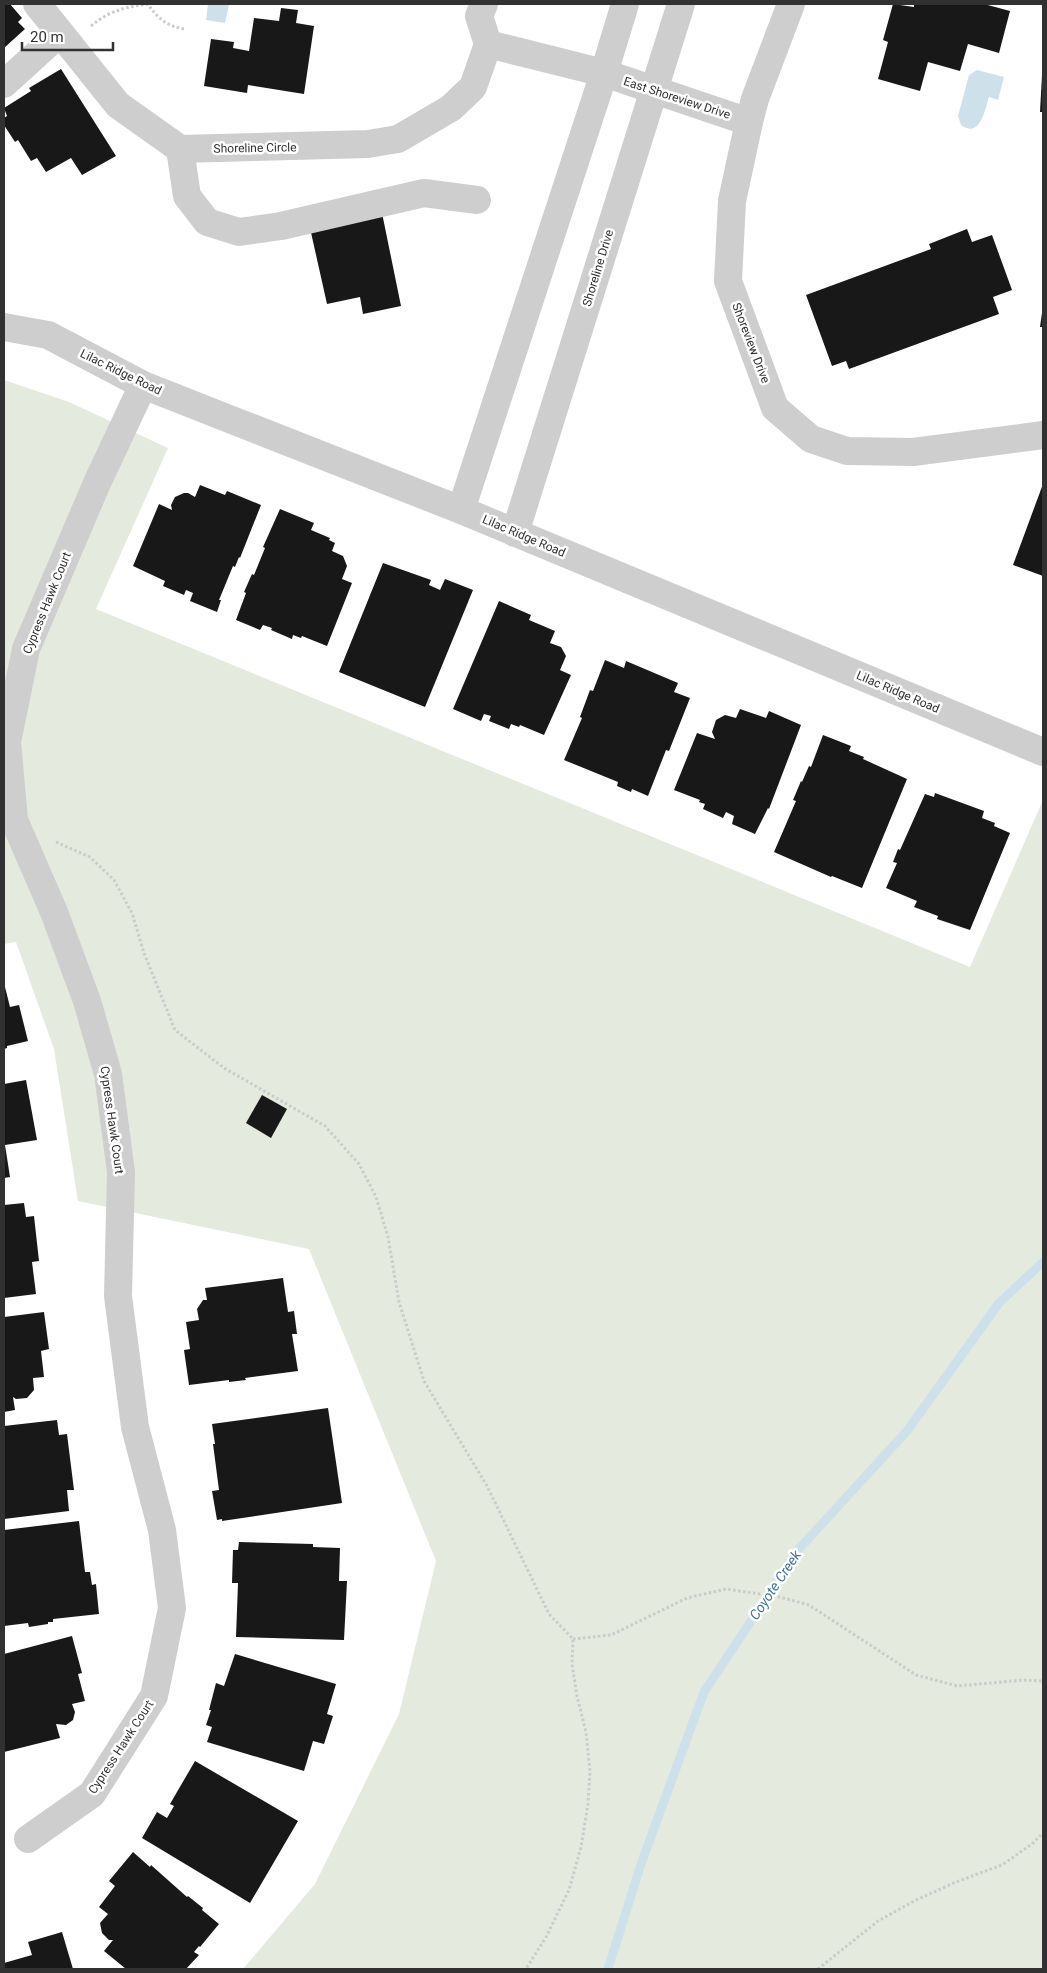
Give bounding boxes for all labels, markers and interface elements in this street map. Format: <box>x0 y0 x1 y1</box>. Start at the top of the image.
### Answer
scale bar <box>22 20 114 52</box>
text: 20 m <box>30 28 64 46</box>
street label: East Shoreview Drive <box>622 74 732 122</box>
street label: Shoreline Circle <box>213 140 297 156</box>
street label: Shoreline Drive <box>580 228 616 308</box>
street label: Shoreview Drive <box>729 301 773 385</box>
street label: Lilac Ridge Road <box>78 346 164 398</box>
street label: Lilac Ridge Road <box>480 512 568 560</box>
street label: Cypress Hawk Court <box>20 550 74 656</box>
street label: Lilac Ridge Road <box>854 668 942 716</box>
street label: Cypress Hawk Court <box>98 1065 127 1175</box>
water label: Coyote Creek <box>746 1546 805 1623</box>
street label: Cypress Hawk Court <box>86 1698 156 1796</box>

